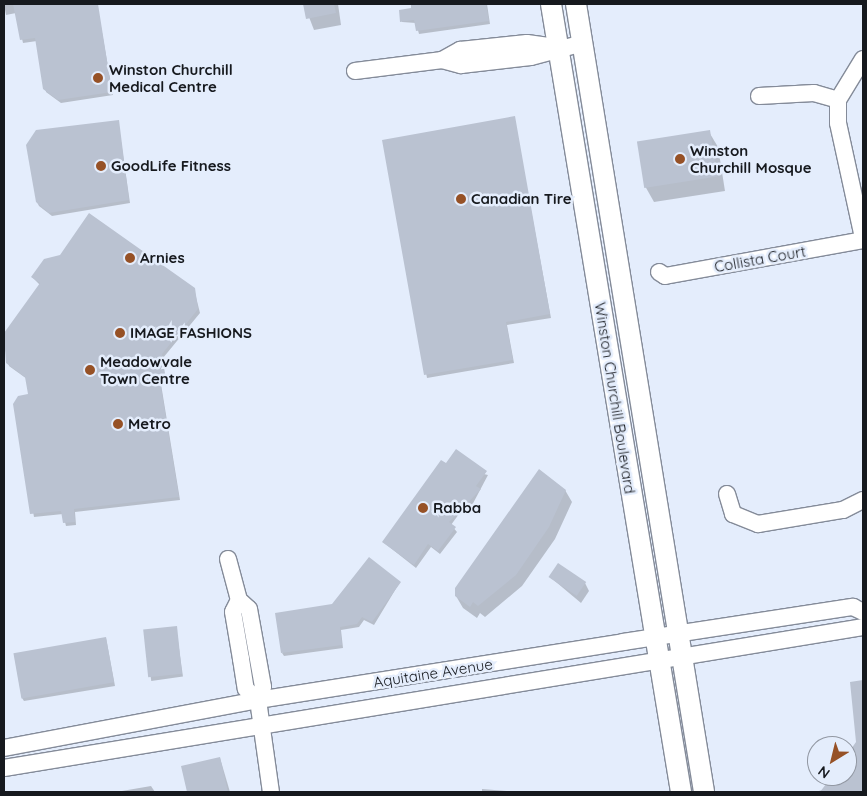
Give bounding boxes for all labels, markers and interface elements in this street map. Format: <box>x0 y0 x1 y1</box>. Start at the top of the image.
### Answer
place label: Winston Churchill Medical Centre <box>109 60 233 95</box>
marker: Winston Churchill Medical Centre <box>91 71 105 85</box>
place label: Winston Churchill Mosque <box>690 141 812 176</box>
marker: Winston Churchill Mosque <box>674 153 686 165</box>
place label: GoodLife Fitness <box>111 157 231 175</box>
marker: GoodLife Fitness <box>95 160 107 172</box>
place label: Canadian Tire <box>471 190 572 208</box>
marker: Canadian Tire <box>455 193 467 205</box>
street label: Collista Court <box>713 242 807 276</box>
place label: Arnies <box>140 249 185 267</box>
marker: Arnies <box>124 252 136 264</box>
street label: Winston Churchill Boulevard <box>591 301 639 495</box>
place label: IMAGE FASHIONS <box>130 324 252 342</box>
marker: IMAGE FASHIONS <box>114 327 126 339</box>
place label: Meadowvale Town Centre <box>100 352 192 387</box>
marker: Meadowvale Town Centre <box>84 364 96 376</box>
place label: Metro <box>128 415 171 433</box>
marker: Metro <box>112 418 124 430</box>
place label: Rabba <box>433 499 481 517</box>
marker: Rabba <box>417 502 429 514</box>
street label: Aquitaine Avenue <box>372 655 494 691</box>
north arrow <box>807 736 857 786</box>
text: N <box>814 762 833 783</box>

